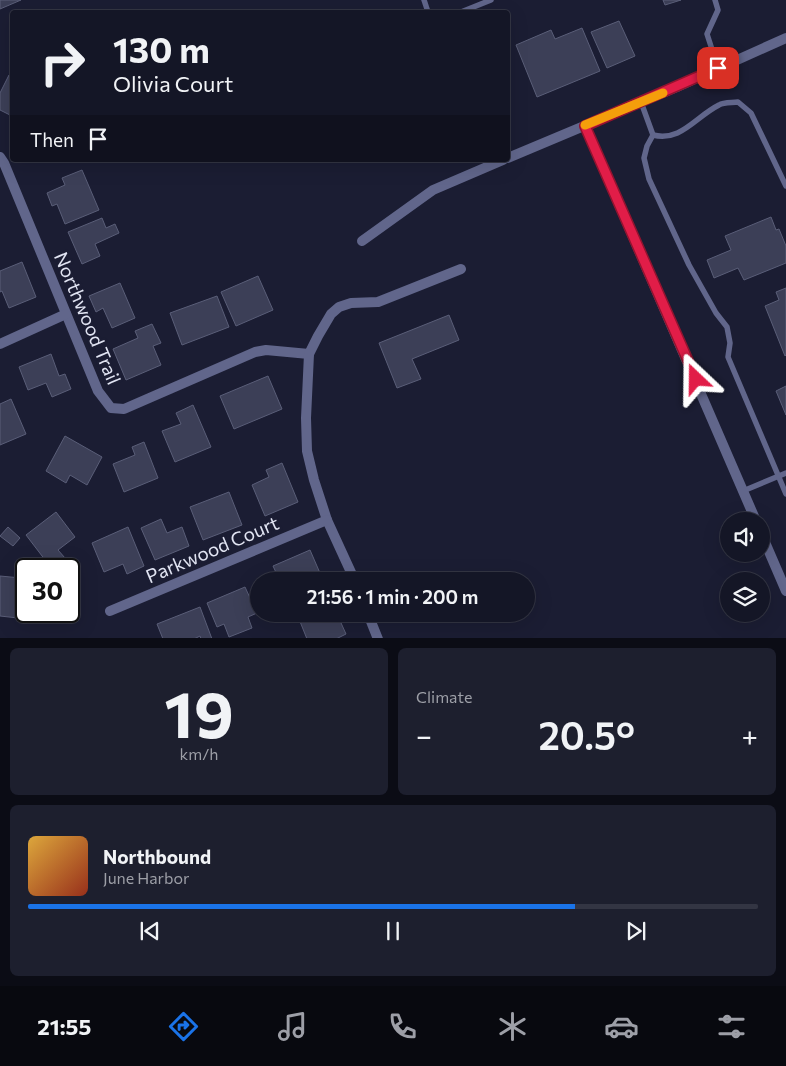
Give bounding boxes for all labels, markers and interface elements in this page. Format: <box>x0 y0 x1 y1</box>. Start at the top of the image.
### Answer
text: 130 m <box>113 27 210 70</box>
icon: right <box>30 30 95 95</box>
pin <box>697 47 739 89</box>
icon: arrive <box>704 54 732 82</box>
text: Olivia Court <box>113 70 233 97</box>
icon: arrive <box>84 125 112 153</box>
text: Then <box>30 128 74 151</box>
street label: Northwood Trail <box>50 248 126 388</box>
position arrow <box>669 352 721 404</box>
street label: Parkwood Court <box>142 511 282 587</box>
map controls <box>720 512 770 622</box>
button: sound <box>720 512 770 562</box>
speed limit sign: 30 <box>15 558 80 623</box>
button: layers <box>720 572 770 622</box>
text: 21:56 · 1 min · 200 m <box>307 585 478 608</box>
text: 19 <box>164 672 234 751</box>
text: Climate <box>416 687 472 706</box>
text: 20.5° <box>539 711 635 758</box>
text: − <box>416 718 432 752</box>
text: + <box>742 718 758 752</box>
text: km/h <box>180 744 218 763</box>
text: Northbound <box>103 845 211 868</box>
text: June Harbor <box>103 868 189 887</box>
icon: previous <box>136 917 164 945</box>
icon: pause <box>379 917 407 945</box>
icon: next <box>622 917 650 945</box>
icon: directions <box>166 1009 201 1044</box>
icon: music <box>275 1009 310 1044</box>
icon: phone <box>385 1009 420 1044</box>
icon: climate <box>495 1009 530 1044</box>
icon: car <box>604 1009 639 1044</box>
icon: filters <box>714 1009 749 1044</box>
text: 21:55 <box>37 1013 91 1040</box>

